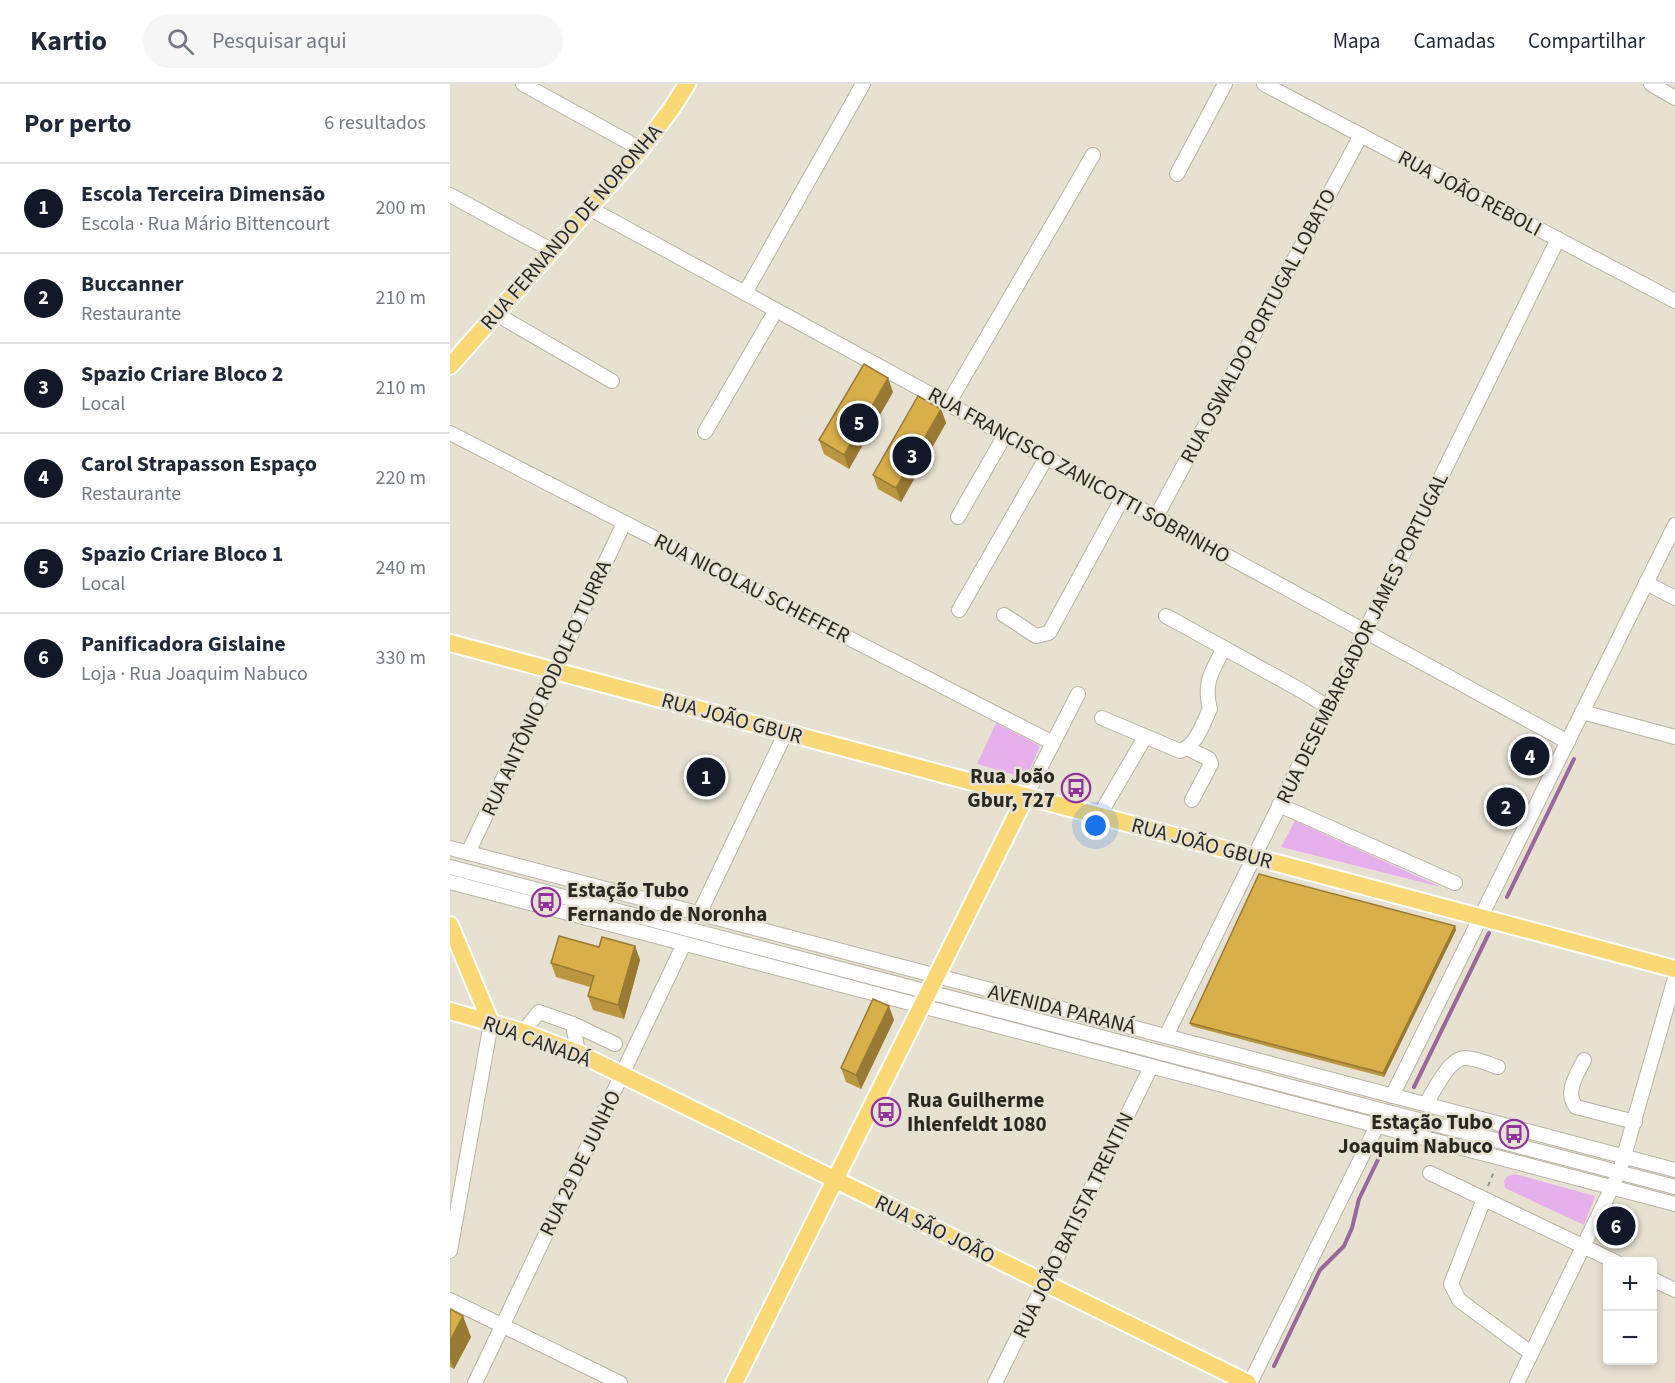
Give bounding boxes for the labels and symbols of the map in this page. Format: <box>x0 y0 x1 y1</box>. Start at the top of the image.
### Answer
street label: RUA FERNANDO DE NORONHA <box>473 117 669 336</box>
street label: RUA JOÃO REBOLI <box>1393 142 1547 244</box>
street label: RUA OSWALDO PORTUGAL LOBATO <box>1173 183 1343 469</box>
street label: RUA FRANCISCO ZANICOTTI SOBRINHO <box>923 379 1235 571</box>
pin: 5 <box>840 400 878 446</box>
pin: 3 <box>892 434 932 478</box>
street label: RUA DESEMBARGADOR JAMES PORTUGAL <box>1268 467 1456 809</box>
street label: RUA NICOLAU SCHEFFER <box>649 526 855 650</box>
street label: RUA ANTÔNIO RODOLFO TURRA <box>473 555 619 821</box>
street label: RUA JOÃO GBUR <box>658 685 806 751</box>
pin: 4 <box>1510 734 1550 778</box>
pin: 1 <box>686 754 726 800</box>
place label: Rua João Gbur, 727 <box>967 761 1055 815</box>
bus stop icon: Rua João Gbur, 727 <box>1060 772 1092 804</box>
pin: 2 <box>1486 784 1526 830</box>
street label: RUA JOÃO GBUR <box>1128 810 1276 876</box>
your location <box>1081 811 1110 840</box>
place label: Estação Tubo Fernando de Noronha <box>567 875 767 929</box>
bus stop icon: Estação Tubo Fernando de Noronha <box>530 886 562 918</box>
street label: AVENIDA PARANÁ <box>985 976 1139 1042</box>
street label: RUA CANADÁ <box>479 1008 596 1075</box>
street label: RUA 29 DE JUNHO <box>532 1085 628 1241</box>
place label: Rua Guilherme Ihlenfeldt 1080 <box>907 1085 1047 1139</box>
bus stop icon: Rua Guilherme Ihlenfeldt 1080 <box>870 1096 902 1128</box>
street label: RUA JOÃO BATISTA TRENTIN <box>1005 1107 1141 1343</box>
place label: Estação Tubo Joaquim Nabuco <box>1338 1107 1493 1161</box>
bus stop icon: Estação Tubo Joaquim Nabuco <box>1498 1118 1530 1150</box>
street label: RUA SÃO JOÃO <box>870 1187 1000 1271</box>
pin: 6 <box>1596 1204 1636 1248</box>

